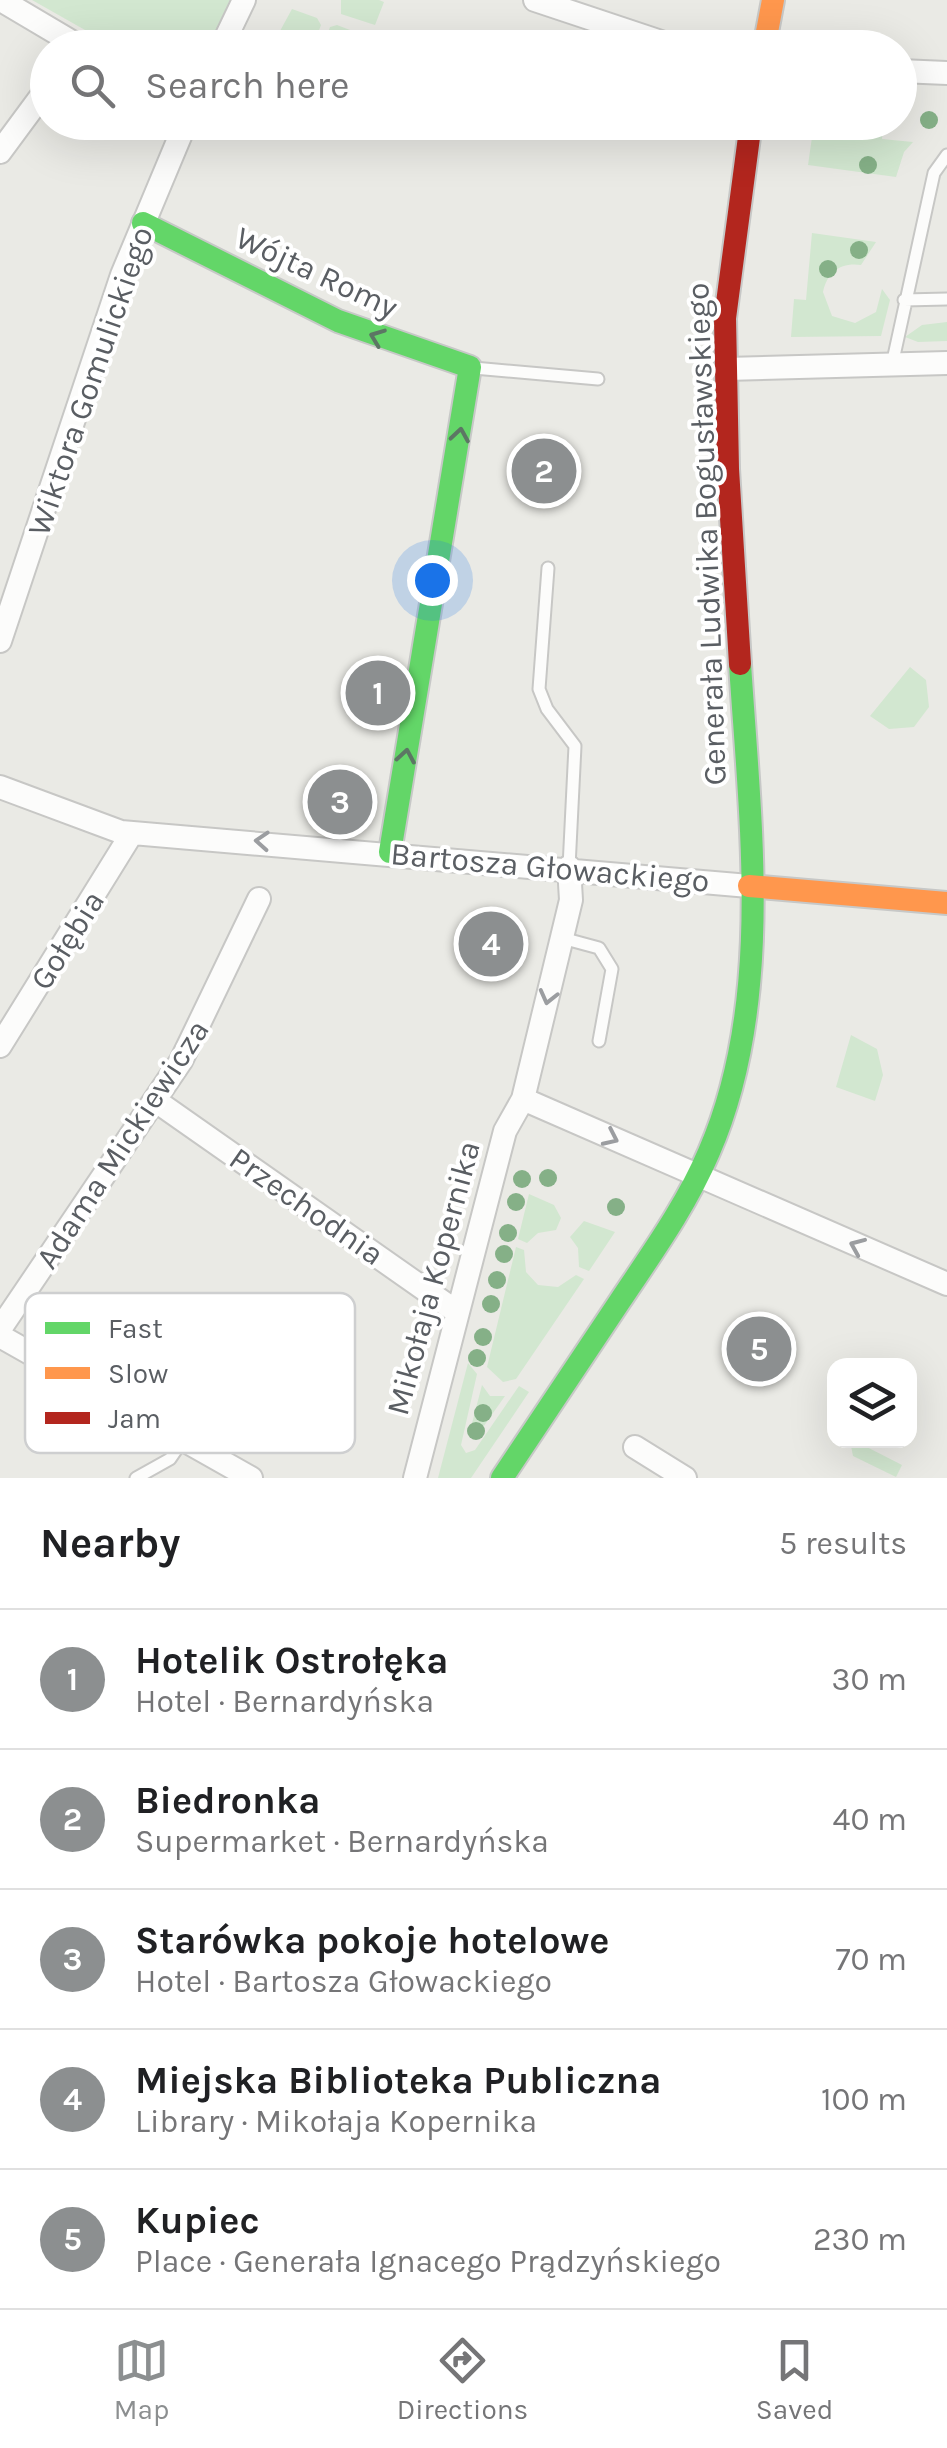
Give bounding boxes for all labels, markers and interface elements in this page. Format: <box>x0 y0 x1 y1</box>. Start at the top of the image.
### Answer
search box <box>30 30 917 140</box>
icon: search <box>65 58 120 113</box>
text: Search here <box>145 63 349 108</box>
street label: Wójta Romy <box>230 219 404 326</box>
street label: Wiktora Gomulickiego <box>20 222 161 541</box>
street label: Generała Ludwika Bogusławskiego <box>679 282 734 786</box>
one-way arrow <box>370 329 387 349</box>
one-way arrow <box>449 427 470 444</box>
pin: 2 <box>512 434 576 508</box>
your location <box>407 555 458 606</box>
pin: 1 <box>346 656 410 730</box>
one-way arrow <box>395 747 416 764</box>
pin: 3 <box>308 764 372 840</box>
one-way arrow <box>254 831 270 853</box>
street label: Bartosza Głowackiego <box>389 835 711 900</box>
street label: Gołębia <box>23 884 112 997</box>
pin: 4 <box>458 906 524 982</box>
one-way arrow <box>539 988 560 1005</box>
street label: Adama Mickiewicza <box>28 1013 217 1276</box>
one-way arrow <box>601 1126 619 1146</box>
street label: Mikołaja Kopernika <box>379 1137 488 1419</box>
street label: Przechodnia <box>223 1140 391 1273</box>
one-way arrow <box>849 1238 867 1258</box>
legend <box>25 1293 355 1453</box>
text: Fast <box>108 1312 163 1345</box>
pin: 5 <box>726 1312 792 1386</box>
text: Slow <box>108 1357 168 1390</box>
map controls <box>827 1358 917 1448</box>
button: layers <box>827 1358 917 1448</box>
text: Jam <box>108 1402 161 1435</box>
text: Nearby <box>40 1518 180 1568</box>
text: 5 results <box>779 1525 907 1562</box>
text: Hotelik Ostrołęka <box>135 1638 448 1683</box>
text: 1 <box>67 1661 78 1698</box>
text: 30 m <box>832 1661 907 1698</box>
text: Hotel · Bernardyńska <box>135 1683 434 1720</box>
text: Biedronka <box>135 1778 320 1823</box>
text: 2 <box>63 1801 82 1838</box>
text: 40 m <box>833 1801 907 1838</box>
text: Supermarket · Bernardyńska <box>135 1823 549 1860</box>
text: Starówka pokoje hotelowe <box>135 1918 610 1963</box>
text: 3 <box>63 1941 82 1978</box>
text: 70 m <box>835 1941 907 1978</box>
text: Hotel · Bartosza Głowackiego <box>135 1963 552 2000</box>
text: Miejska Biblioteka Publiczna <box>135 2058 661 2103</box>
text: 4 <box>63 2081 82 2118</box>
text: 100 m <box>821 2081 907 2118</box>
text: Library · Mikołaja Kopernika <box>135 2103 537 2140</box>
text: Kupiec <box>135 2198 260 2243</box>
text: 5 <box>63 2221 82 2258</box>
text: 230 m <box>813 2221 907 2258</box>
text: Place · Generała Ignacego Prądzyńskiego <box>135 2243 721 2280</box>
tab: Map <box>114 2333 169 2426</box>
tab: Directions <box>397 2333 528 2426</box>
tab: Saved <box>756 2333 833 2426</box>

